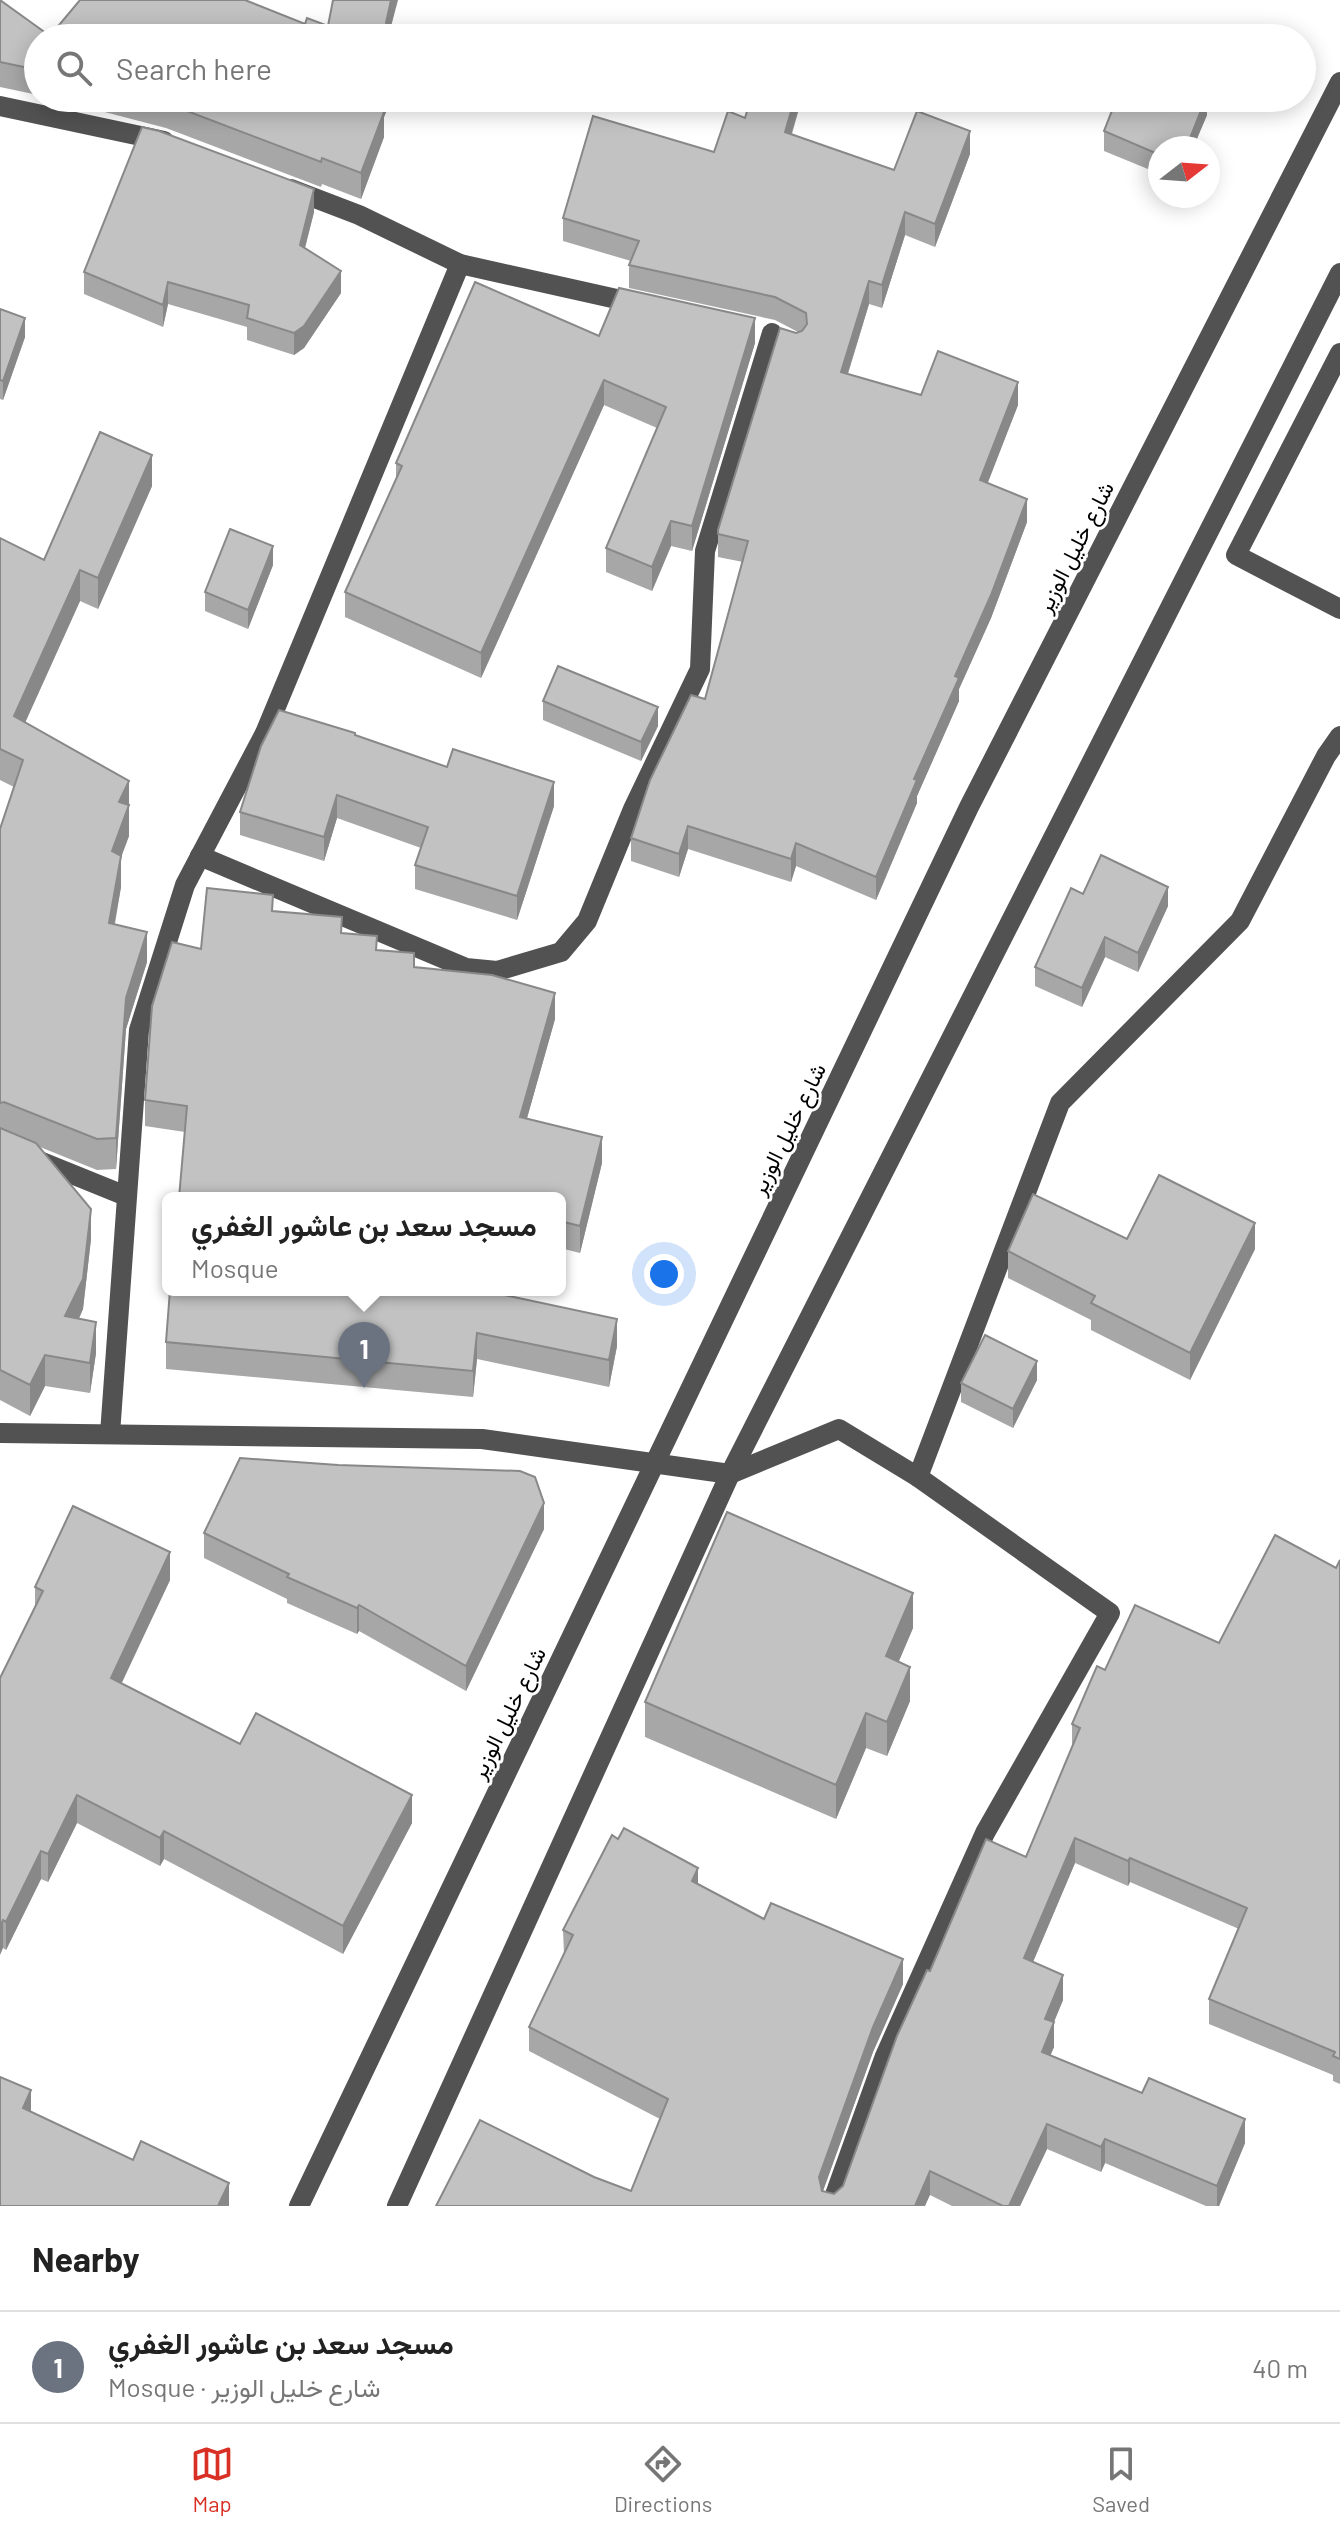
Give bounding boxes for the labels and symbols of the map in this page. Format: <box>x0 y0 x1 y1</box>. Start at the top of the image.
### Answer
north arrow <box>1148 136 1220 208</box>
street label: شارع خليل الوزير <box>1030 477 1121 618</box>
street label: شارع خليل الوزير <box>744 1059 833 1201</box>
your location <box>644 1254 684 1294</box>
pin: 1 <box>338 1322 390 1388</box>
street label: شارع خليل الوزير <box>464 1643 553 1785</box>

